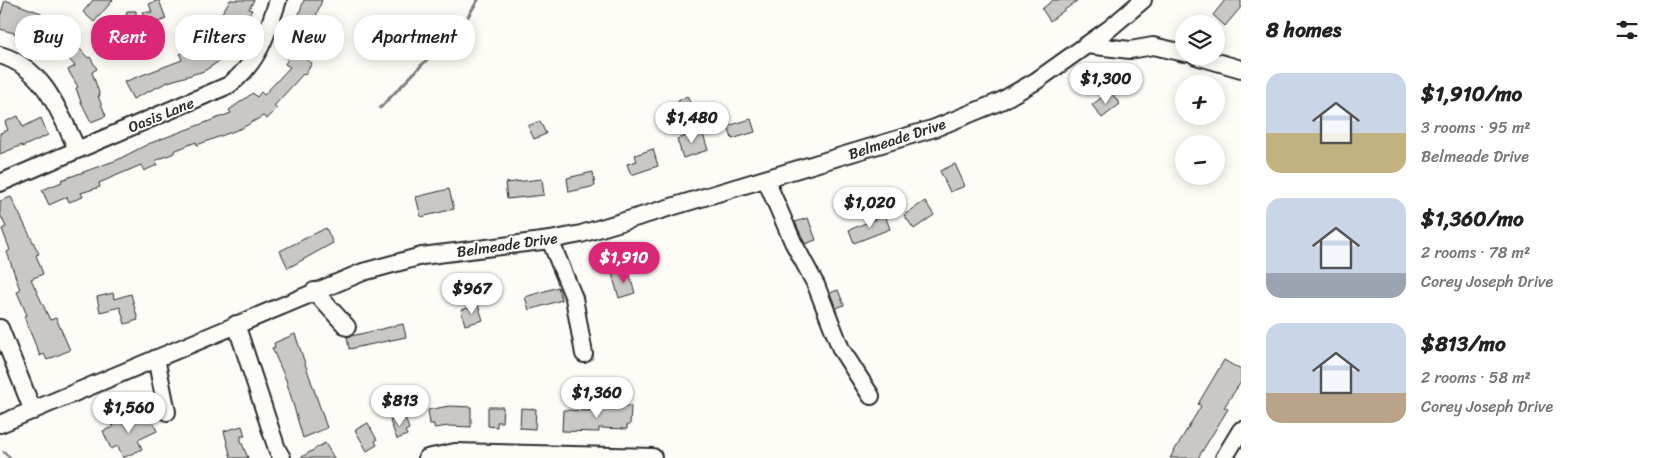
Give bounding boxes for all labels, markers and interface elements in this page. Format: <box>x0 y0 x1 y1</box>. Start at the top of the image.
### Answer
text: 8 homes <box>1266 11 1341 49</box>
chip: Buy <box>15 15 81 60</box>
chip: Rent <box>91 15 165 60</box>
chip: Filters <box>175 15 264 60</box>
chip: New <box>274 15 344 60</box>
chip: Apartment <box>354 15 475 60</box>
map controls <box>1175 15 1225 185</box>
button: layers <box>1175 15 1225 65</box>
icon: filters <box>1613 16 1641 44</box>
pin: $1,300 <box>1065 62 1147 105</box>
text: $1,300 <box>1081 64 1131 93</box>
button: + <box>1175 75 1225 125</box>
text: $1,910/mo <box>1421 75 1522 113</box>
street label: Oasis Lane <box>124 90 198 140</box>
icon: home <box>1306 93 1366 153</box>
pin: $1,480 <box>651 102 733 144</box>
text: $1,480 <box>666 103 718 132</box>
street label: Belmeade Drive <box>845 111 949 167</box>
text: 3 rooms · 95 m² <box>1421 113 1531 142</box>
button: − <box>1175 135 1225 185</box>
text: Belmeade Drive <box>1421 142 1529 171</box>
pin: $1,020 <box>829 186 911 229</box>
text: $1,020 <box>844 188 896 217</box>
text: $1,360/mo <box>1421 200 1524 238</box>
icon: home <box>1306 218 1366 278</box>
street label: Belmeade Drive <box>455 225 559 265</box>
text: 2 rooms · 78 m² <box>1421 238 1530 267</box>
pin: $1,910 <box>583 242 665 284</box>
text: $1,910 <box>600 243 648 272</box>
text: Corey Joseph Drive <box>1421 267 1553 296</box>
pin: $967 <box>442 272 502 315</box>
text: $967 <box>453 274 491 303</box>
text: $813/mo <box>1421 325 1506 363</box>
icon: home <box>1306 343 1366 403</box>
text: 2 rooms · 58 m² <box>1421 363 1531 392</box>
pin: $1,360 <box>556 376 638 419</box>
text: $1,360 <box>572 378 622 407</box>
pin: $813 <box>370 384 430 427</box>
text: $813 <box>382 386 418 415</box>
pin: $1,560 <box>88 392 170 434</box>
text: Corey Joseph Drive <box>1421 392 1553 421</box>
text: $1,560 <box>104 393 154 422</box>

